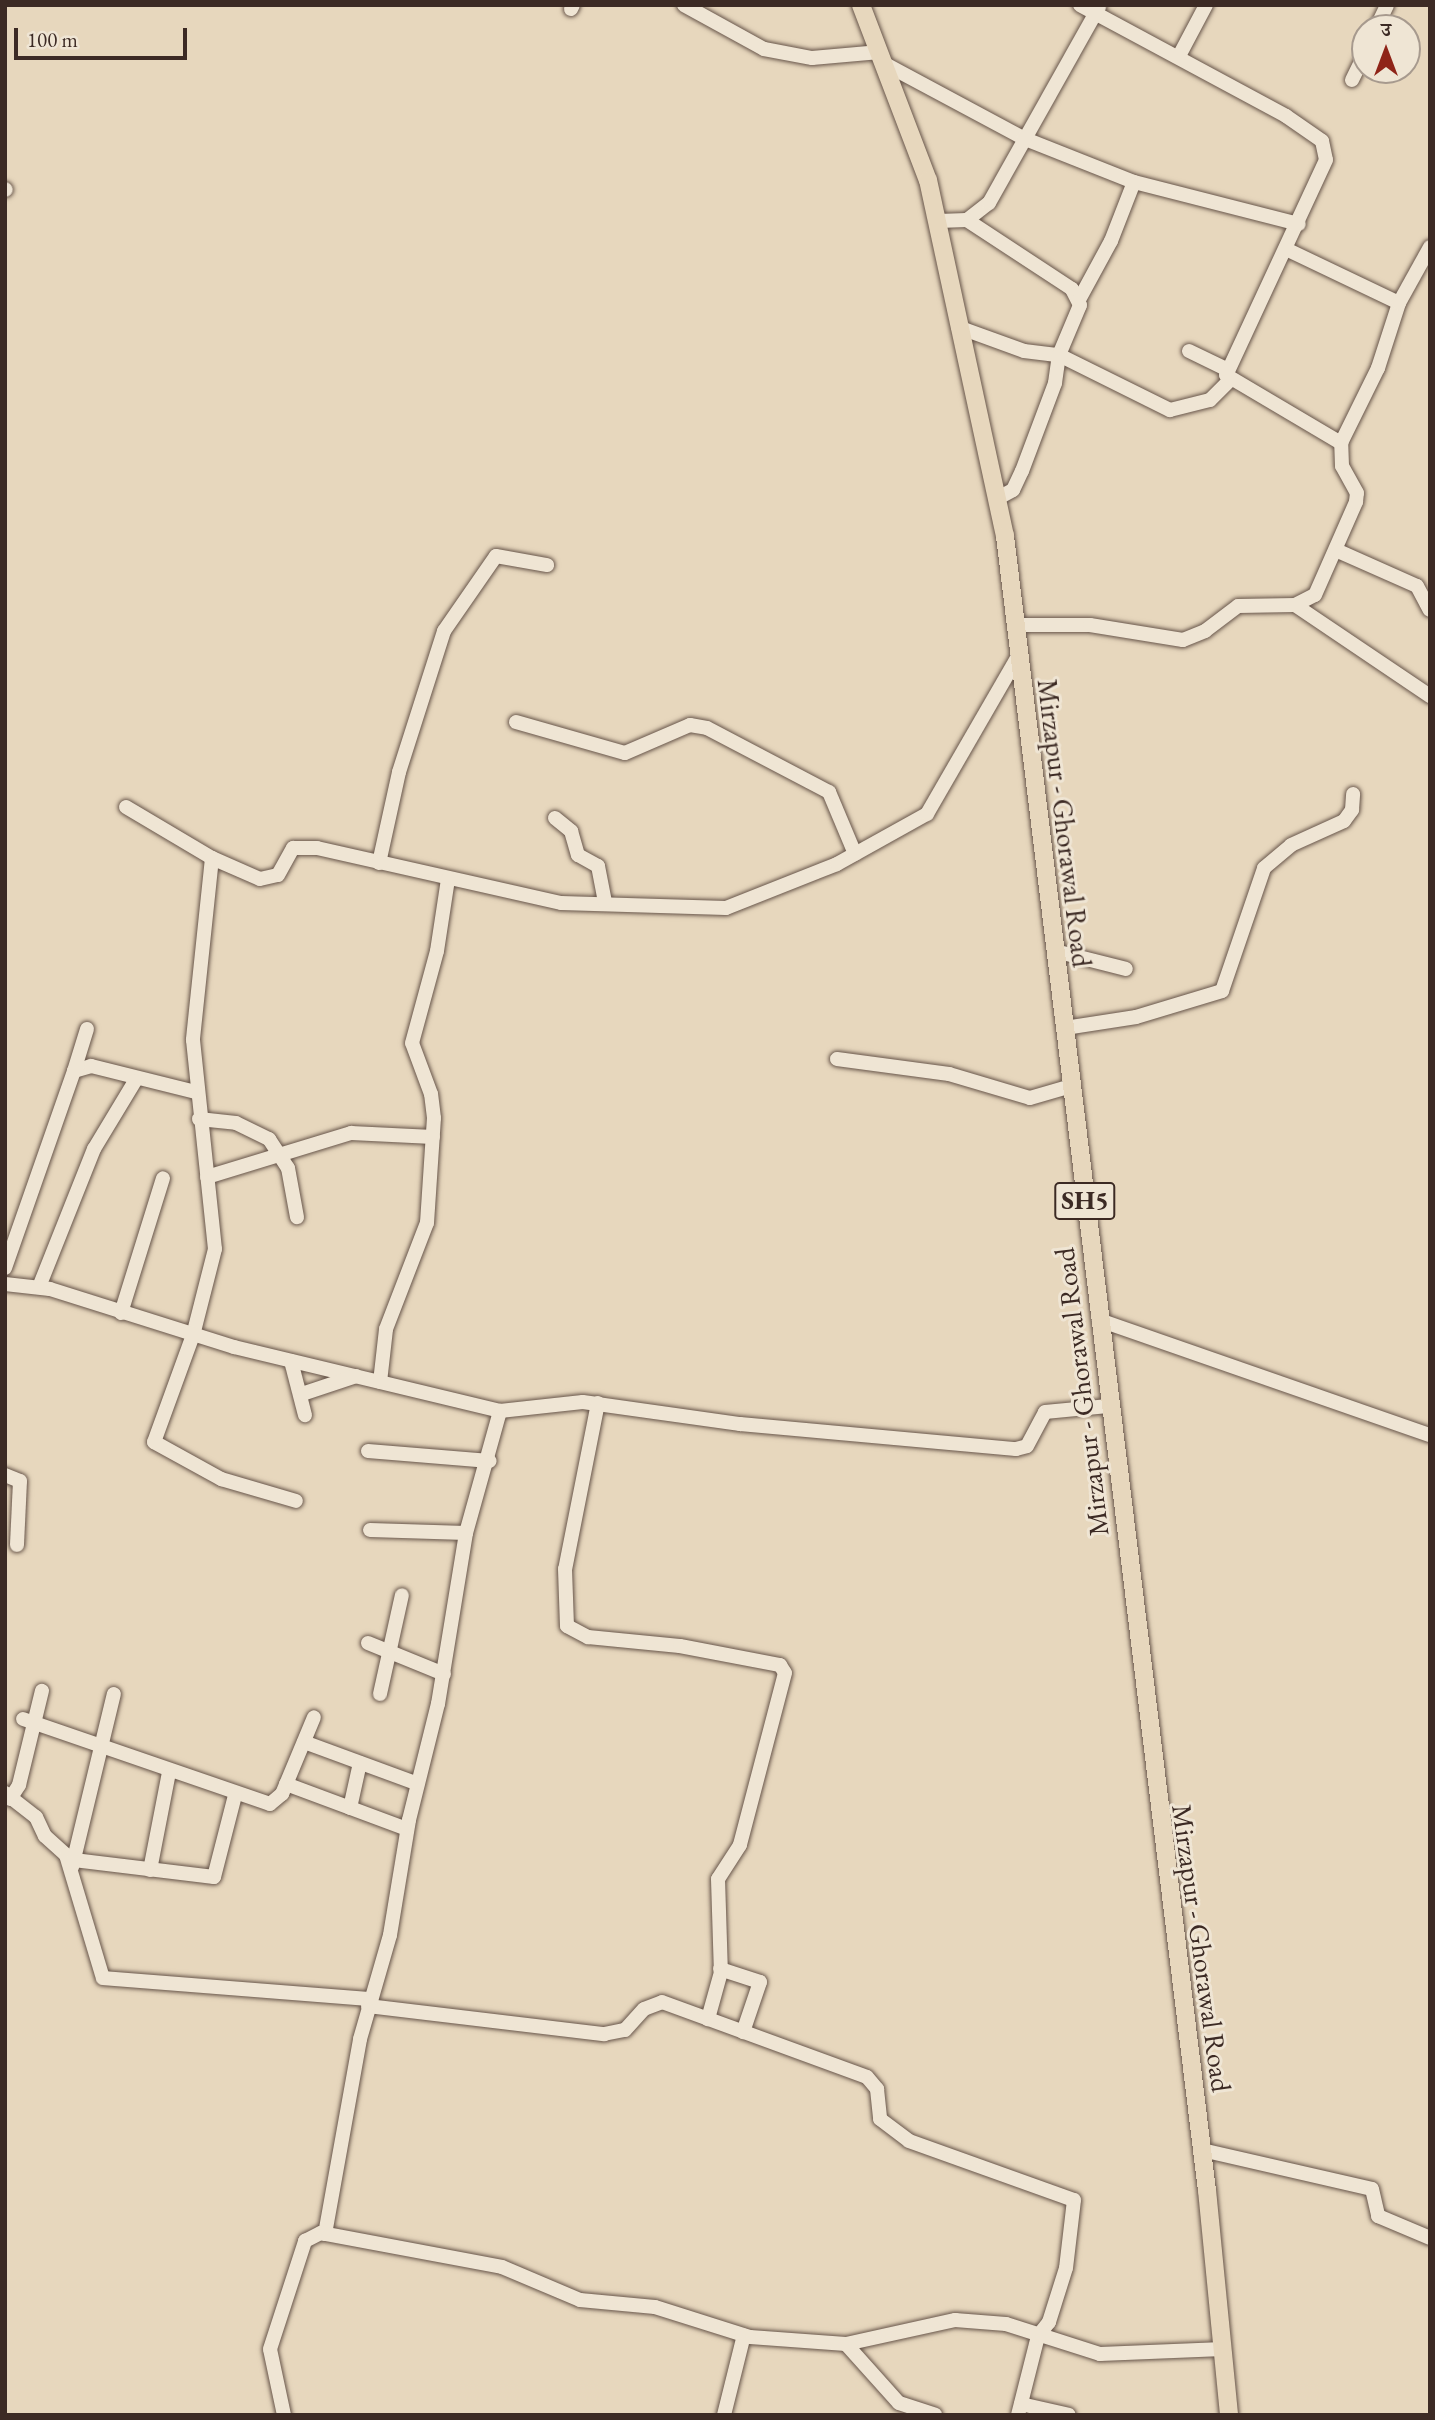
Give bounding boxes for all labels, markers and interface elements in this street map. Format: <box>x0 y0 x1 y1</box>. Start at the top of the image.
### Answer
scale bar <box>18 14 191 58</box>
north arrow <box>1351 14 1421 84</box>
text: उ <box>1381 17 1391 42</box>
text: 100 m <box>27 26 78 53</box>
street label: Mirzapur - Ghorawal Road <box>1031 677 1099 969</box>
road number: SH5 <box>1054 1178 1116 1224</box>
street label: Mirzapur - Ghorawal Road <box>1047 1246 1115 1538</box>
street label: Mirzapur - Ghorawal Road <box>1165 1802 1239 2094</box>

